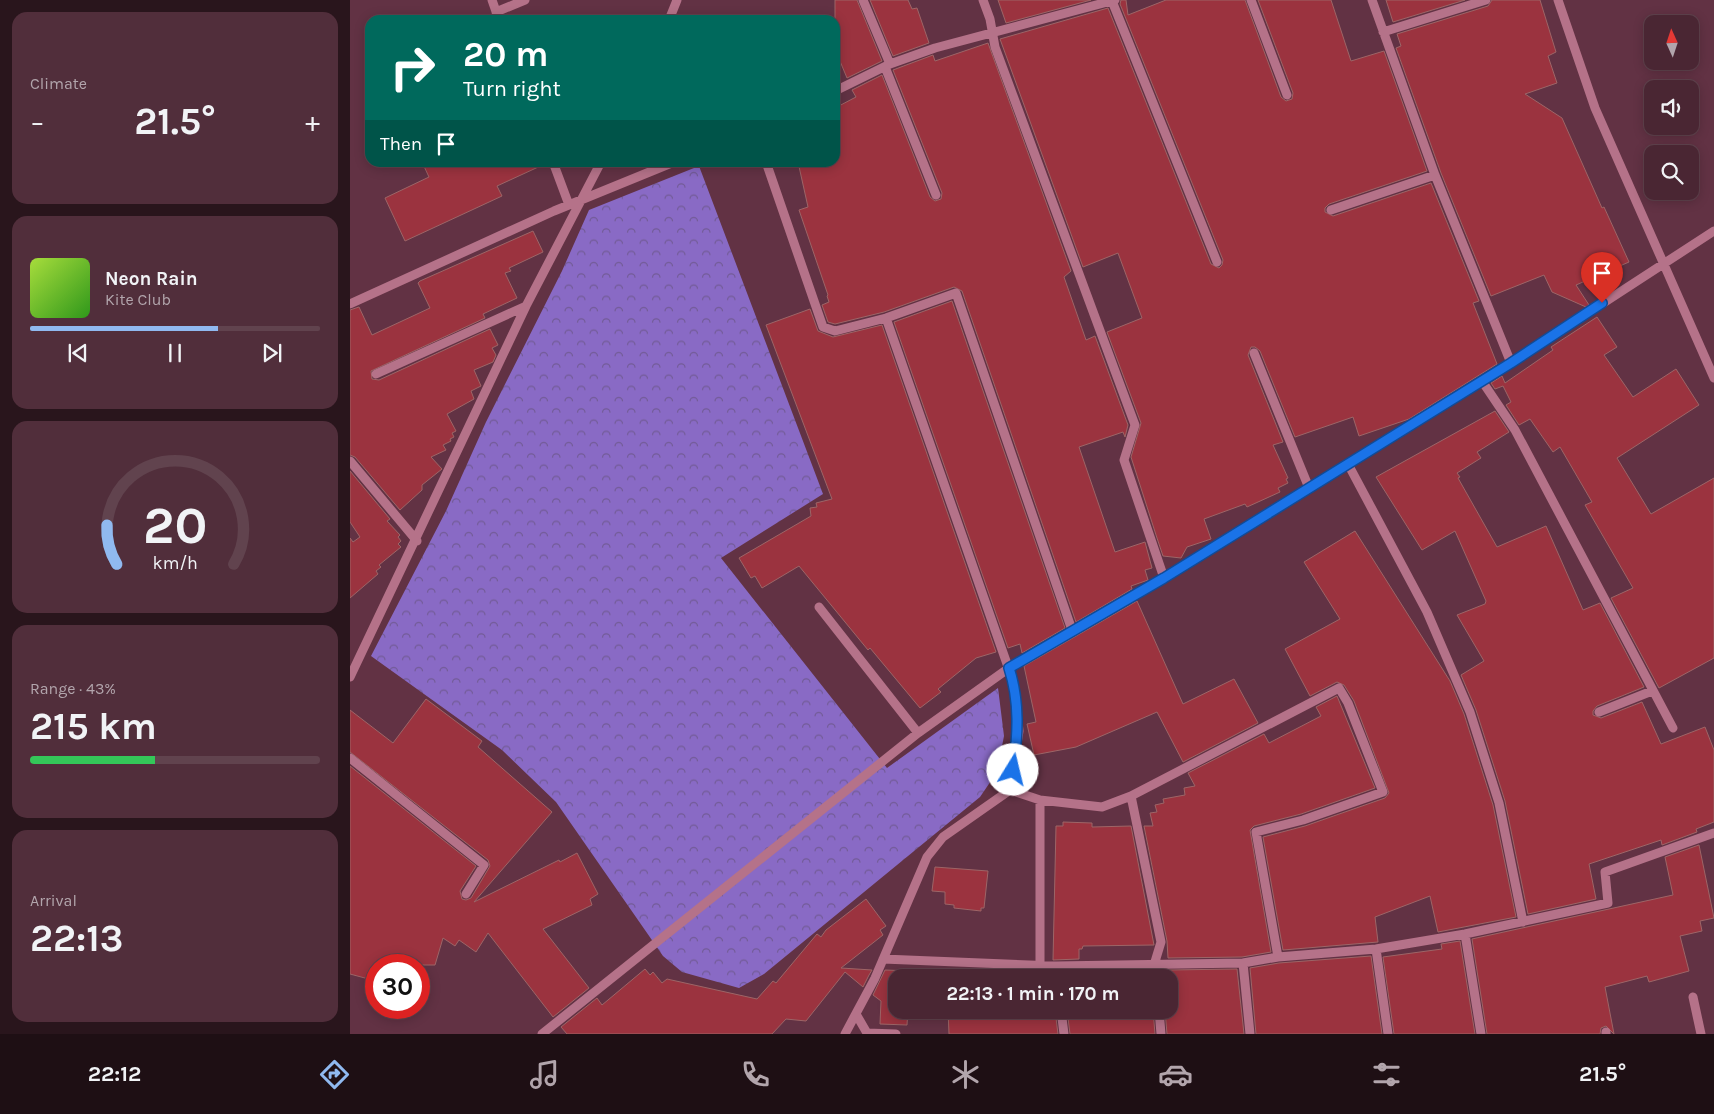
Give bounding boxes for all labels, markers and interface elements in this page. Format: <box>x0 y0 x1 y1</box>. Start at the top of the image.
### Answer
north arrow <box>1644 15 1699 70</box>
map controls <box>1644 15 1699 200</box>
text: 20 m <box>463 34 548 75</box>
icon: right <box>380 35 445 100</box>
text: Climate <box>30 74 87 93</box>
text: Turn right <box>463 76 561 102</box>
button: sound <box>1644 80 1699 135</box>
text: 21.5° <box>134 99 216 144</box>
text: − <box>30 105 45 138</box>
text: + <box>305 105 320 138</box>
icon: arrive <box>432 130 460 158</box>
text: Then <box>380 133 422 155</box>
button: search <box>1644 145 1699 200</box>
pin <box>1581 252 1623 303</box>
icon: arrive <box>1588 259 1616 287</box>
text: Neon Rain <box>105 268 198 290</box>
text: Kite Club <box>105 290 171 309</box>
icon: previous <box>64 339 92 367</box>
icon: pause <box>161 339 189 367</box>
icon: next <box>258 339 286 367</box>
text: 20 <box>143 495 207 556</box>
text: km/h <box>152 553 198 574</box>
text: Range · 43% <box>30 679 116 698</box>
text: 215 km <box>30 704 157 749</box>
position arrow <box>986 743 1038 795</box>
text: Arrival <box>30 891 77 910</box>
text: 22:13 <box>30 916 123 961</box>
speed limit sign: 30 <box>365 954 430 1019</box>
text: 22:13 · 1 min · 170 m <box>947 983 1119 1005</box>
icon: directions <box>317 1057 352 1092</box>
icon: music <box>527 1057 562 1092</box>
icon: phone <box>738 1057 773 1092</box>
icon: climate <box>948 1057 983 1092</box>
icon: car <box>1158 1057 1193 1092</box>
icon: filters <box>1369 1057 1404 1092</box>
text: 22:12 <box>88 1061 141 1087</box>
text: 21.5° <box>1579 1061 1626 1087</box>

